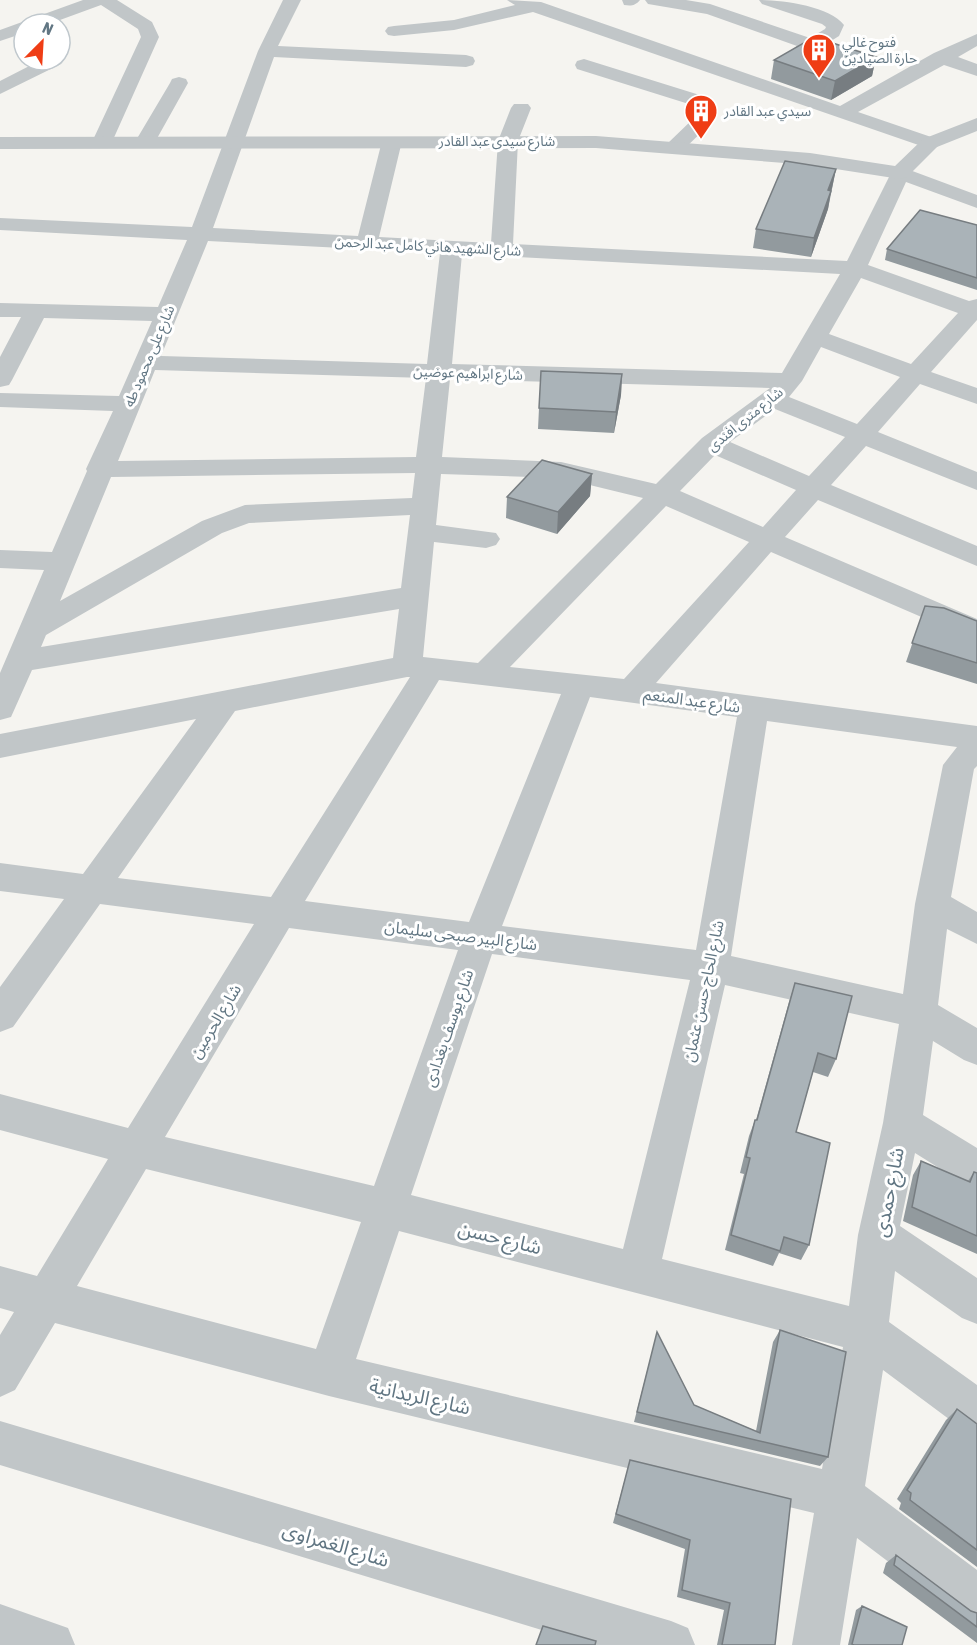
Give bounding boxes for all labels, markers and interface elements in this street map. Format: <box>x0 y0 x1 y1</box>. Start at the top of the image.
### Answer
north arrow <box>12 12 72 72</box>
text: N <box>40 18 56 38</box>
building icon: فتوح غالي حارة الصيادين <box>801 32 837 79</box>
place label: فتوح غالي حارة الصيادين <box>842 34 917 67</box>
building icon: سيدي عبد القادر <box>683 93 719 140</box>
place label: سيدي عبد القادر <box>723 103 811 122</box>
street label: شارع سيدى عبد القادر <box>438 133 555 152</box>
street label: شارع الشهيد هاني كامل عبد الرحمن <box>334 233 522 262</box>
street label: شارع على محمود طه <box>120 303 180 410</box>
street label: شارع ابراهيم عوضين <box>413 363 523 386</box>
street label: شارع مترى افندى <box>704 384 788 457</box>
street label: شارع عبد المنعم <box>642 684 742 720</box>
street label: شارع البير صبحى سليمان <box>383 917 538 957</box>
street label: شارع الحاج حسن عثمان <box>679 919 731 1064</box>
street label: شارع يوسف بغدادى <box>420 967 480 1090</box>
street label: شارع الحرمين <box>186 981 248 1063</box>
street label: شارع حمدى <box>868 1145 912 1240</box>
street label: شارع حسن <box>455 1216 544 1262</box>
street label: شارع الريدانية <box>366 1373 473 1423</box>
street label: شارع الغمراوى <box>279 1517 392 1575</box>

